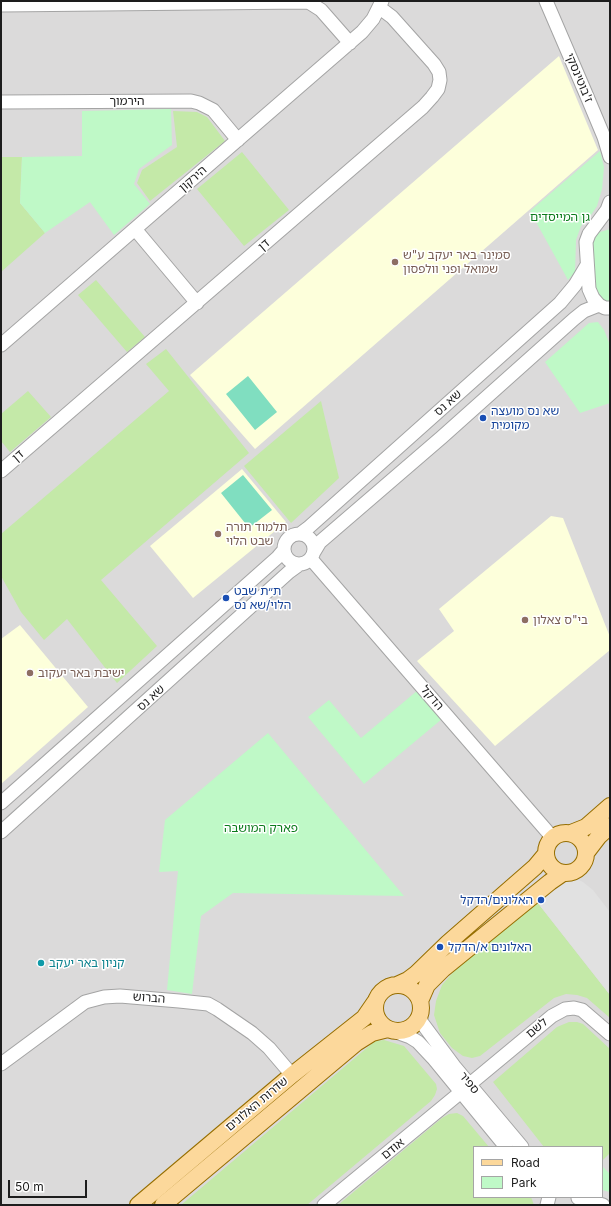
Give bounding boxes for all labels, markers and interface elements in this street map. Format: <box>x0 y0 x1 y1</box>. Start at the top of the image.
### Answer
street label: ז'בוטינסקי <box>562 51 596 105</box>
street label: הירמוך <box>109 94 145 108</box>
street label: הירקון <box>176 163 210 195</box>
park label: גן המייסדים <box>530 210 590 224</box>
street label: דן <box>255 236 273 254</box>
place label: סמינר באר יעקב ע"ש שמואל ופני וולפסון <box>403 248 510 276</box>
marker: סמינר באר יעקב ע"ש שמואל ופני וולפסון <box>390 257 400 267</box>
street label: שא נס <box>431 387 465 419</box>
place label: שא נס מועצה מקומית <box>491 404 559 432</box>
marker: שא נס מועצה מקומית <box>478 413 488 423</box>
street label: דן <box>9 447 27 465</box>
place label: תלמוד תורה שבט הלוי <box>226 520 287 548</box>
marker: תלמוד תורה שבט הלוי <box>213 529 223 539</box>
place label: ת״ת שבט הלוי/שא נס <box>234 584 291 612</box>
marker: ת״ת שבט הלוי/שא נס <box>221 593 231 603</box>
place label: בי"ס צאלון <box>533 613 588 627</box>
marker: בי"ס צאלון <box>520 615 530 625</box>
place label: ישיבת באר יעקוב <box>38 666 124 680</box>
marker: ישיבת באר יעקוב <box>25 668 35 678</box>
street label: שא נס <box>134 682 168 714</box>
street label: הדקל <box>417 683 447 713</box>
park label: פארק המושבה <box>224 821 298 835</box>
place label: האלונים/הדקל <box>460 893 533 907</box>
marker: האלונים/הדקל <box>536 895 546 905</box>
place label: האלונים א/הדקל <box>448 940 532 954</box>
marker: האלונים א/הדקל <box>435 942 445 952</box>
place label: קניון באר יעקב <box>49 956 125 970</box>
marker: קניון באר יעקב <box>36 958 46 968</box>
street label: הברוש <box>132 990 166 1006</box>
street label: לשם <box>523 1015 551 1041</box>
street label: ספיר <box>456 1069 482 1097</box>
street label: שדרות האלונים <box>223 1074 291 1134</box>
street label: אודם <box>379 1135 407 1163</box>
legend <box>473 1146 603 1198</box>
text: Road <box>511 1155 540 1170</box>
scale bar <box>10 1172 89 1198</box>
text: Park <box>511 1175 537 1190</box>
text: 50 m <box>15 1179 44 1194</box>

